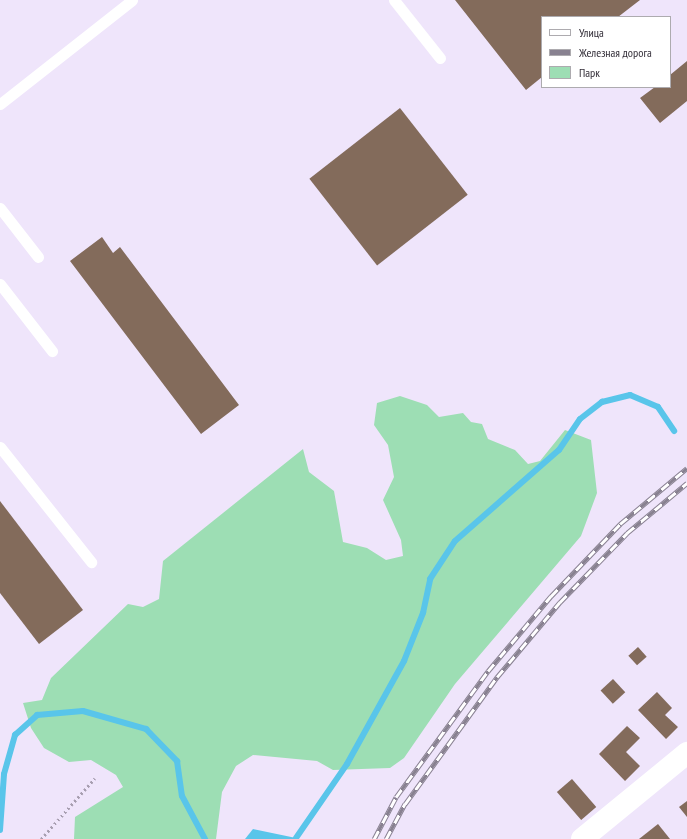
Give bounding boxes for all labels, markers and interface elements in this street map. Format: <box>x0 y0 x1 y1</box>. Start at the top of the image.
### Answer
legend <box>541 16 671 88</box>
text: Улица <box>579 25 604 40</box>
text: Железная дорога <box>579 45 652 60</box>
text: Парк <box>579 65 600 80</box>

